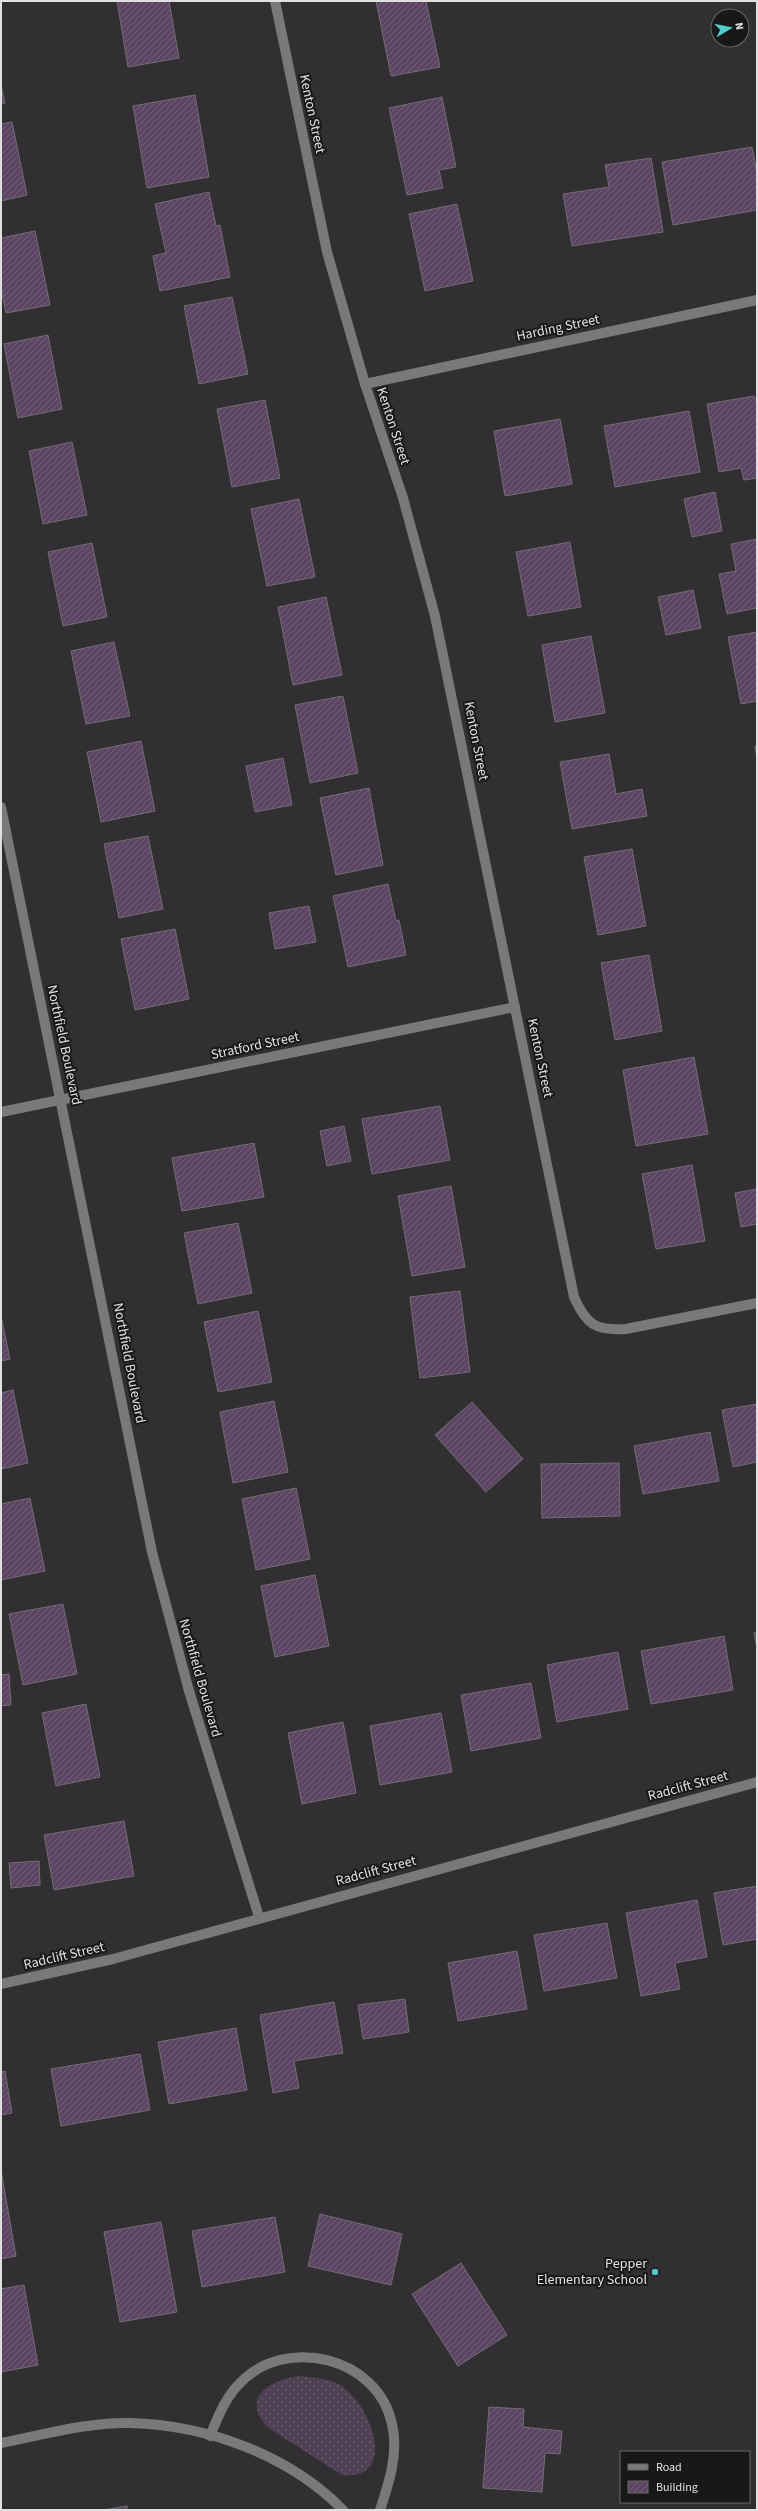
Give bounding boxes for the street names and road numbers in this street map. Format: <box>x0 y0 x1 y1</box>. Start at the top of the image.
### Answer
street label: Kenton Street <box>294 73 330 156</box>
street label: Harding Street <box>514 309 602 347</box>
street label: Kenton Street <box>371 385 415 468</box>
street label: Kenton Street <box>459 700 494 783</box>
street label: Northfield Boulevard <box>42 983 86 1107</box>
street label: Kenton Street <box>522 1017 558 1100</box>
street label: Stratford Street <box>209 1027 301 1065</box>
street label: Northfield Boulevard <box>108 1301 150 1425</box>
street label: Northfield Boulevard <box>174 1616 226 1740</box>
street label: Radclift Street <box>646 1766 731 1806</box>
street label: Radclift Street <box>334 1851 419 1891</box>
street label: Radclift Street <box>22 1937 107 1975</box>

